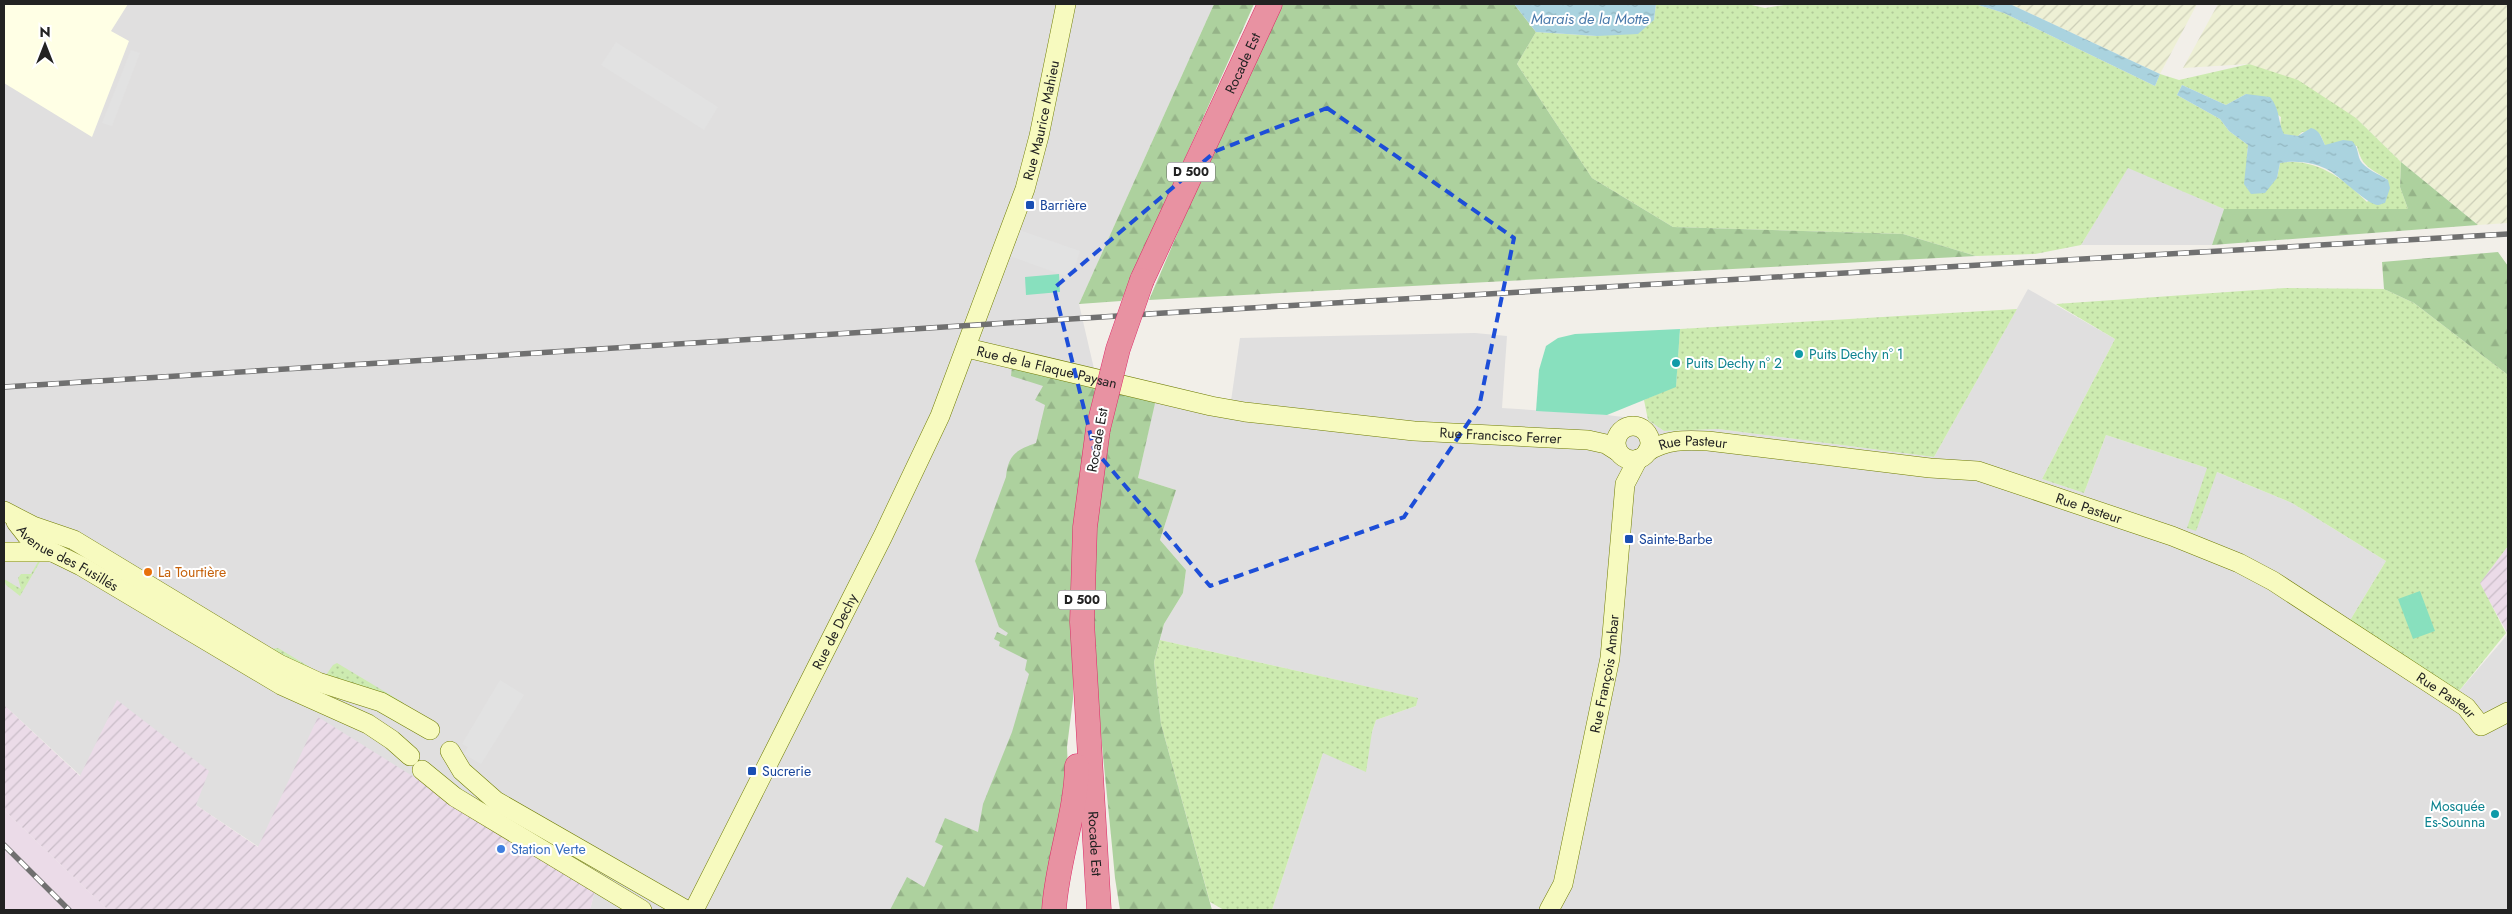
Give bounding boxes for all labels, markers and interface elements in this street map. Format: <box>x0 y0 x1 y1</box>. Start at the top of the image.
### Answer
water label: Marais de la Motte <box>1531 8 1650 30</box>
north arrow <box>20 20 70 70</box>
text: N <box>39 22 51 42</box>
street label: Rocade Est <box>1220 29 1266 97</box>
street label: Rue Maurice Mahieu <box>1018 59 1064 182</box>
road number: D 500 <box>1167 162 1215 182</box>
place label: Barrière <box>1040 195 1087 215</box>
marker: Barrière <box>1024 199 1036 211</box>
street label: Rue de la Flaque Paysan <box>975 341 1119 393</box>
place label: Puits Dechy n° 1 <box>1809 344 1903 364</box>
marker: Puits Dechy n° 1 <box>1793 348 1805 360</box>
place label: Puits Dechy n° 2 <box>1686 353 1782 373</box>
marker: Puits Dechy n° 2 <box>1670 357 1682 369</box>
street label: Rocade Est <box>1082 406 1113 474</box>
street label: Rue Francisco Ferrer <box>1439 422 1562 449</box>
street label: Rue Pasteur <box>1656 430 1729 455</box>
street label: Rue Pasteur <box>2053 488 2125 529</box>
street label: Avenue des Fusillés <box>12 521 122 596</box>
place label: Sainte-Barbe <box>1639 529 1712 549</box>
marker: Sainte-Barbe <box>1623 533 1635 545</box>
place label: La Tourtière <box>158 562 226 582</box>
marker: La Tourtière <box>142 566 154 578</box>
street label: Rue de Dechy <box>807 589 863 673</box>
road number: D 500 <box>1058 590 1106 610</box>
street label: Rue François Ambar <box>1585 614 1624 735</box>
street label: Rue Pasteur <box>2413 667 2481 723</box>
place label: Sucrerie <box>762 761 811 781</box>
marker: Sucrerie <box>746 765 758 777</box>
place label: Mosquée Es-Sounna <box>2425 796 2485 832</box>
marker: Mosquée Es-Sounna <box>2489 808 2501 820</box>
street label: Rocade Est <box>1083 811 1107 877</box>
place label: Station Verte <box>511 839 586 859</box>
marker: Station Verte <box>495 843 507 855</box>

